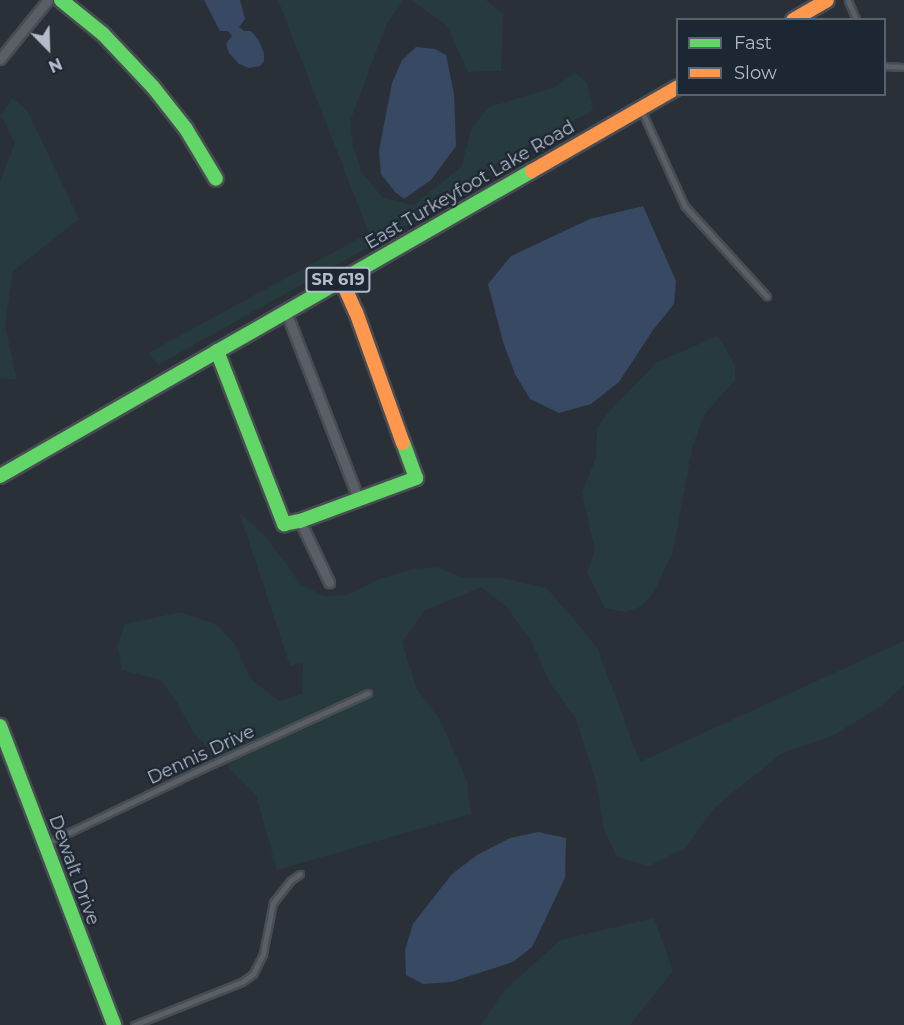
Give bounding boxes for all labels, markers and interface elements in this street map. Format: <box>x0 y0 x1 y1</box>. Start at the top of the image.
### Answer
north arrow <box>18 18 78 78</box>
legend <box>676 18 886 96</box>
text: Fast <box>734 32 772 54</box>
text: N <box>46 54 65 76</box>
text: Slow <box>734 62 777 84</box>
street label: East Turkeyfoot Lake Road <box>361 116 579 254</box>
road number: SR 619 <box>305 267 371 293</box>
street label: Dennis Drive <box>144 721 258 789</box>
street label: Dewalt Drive <box>44 812 104 928</box>

